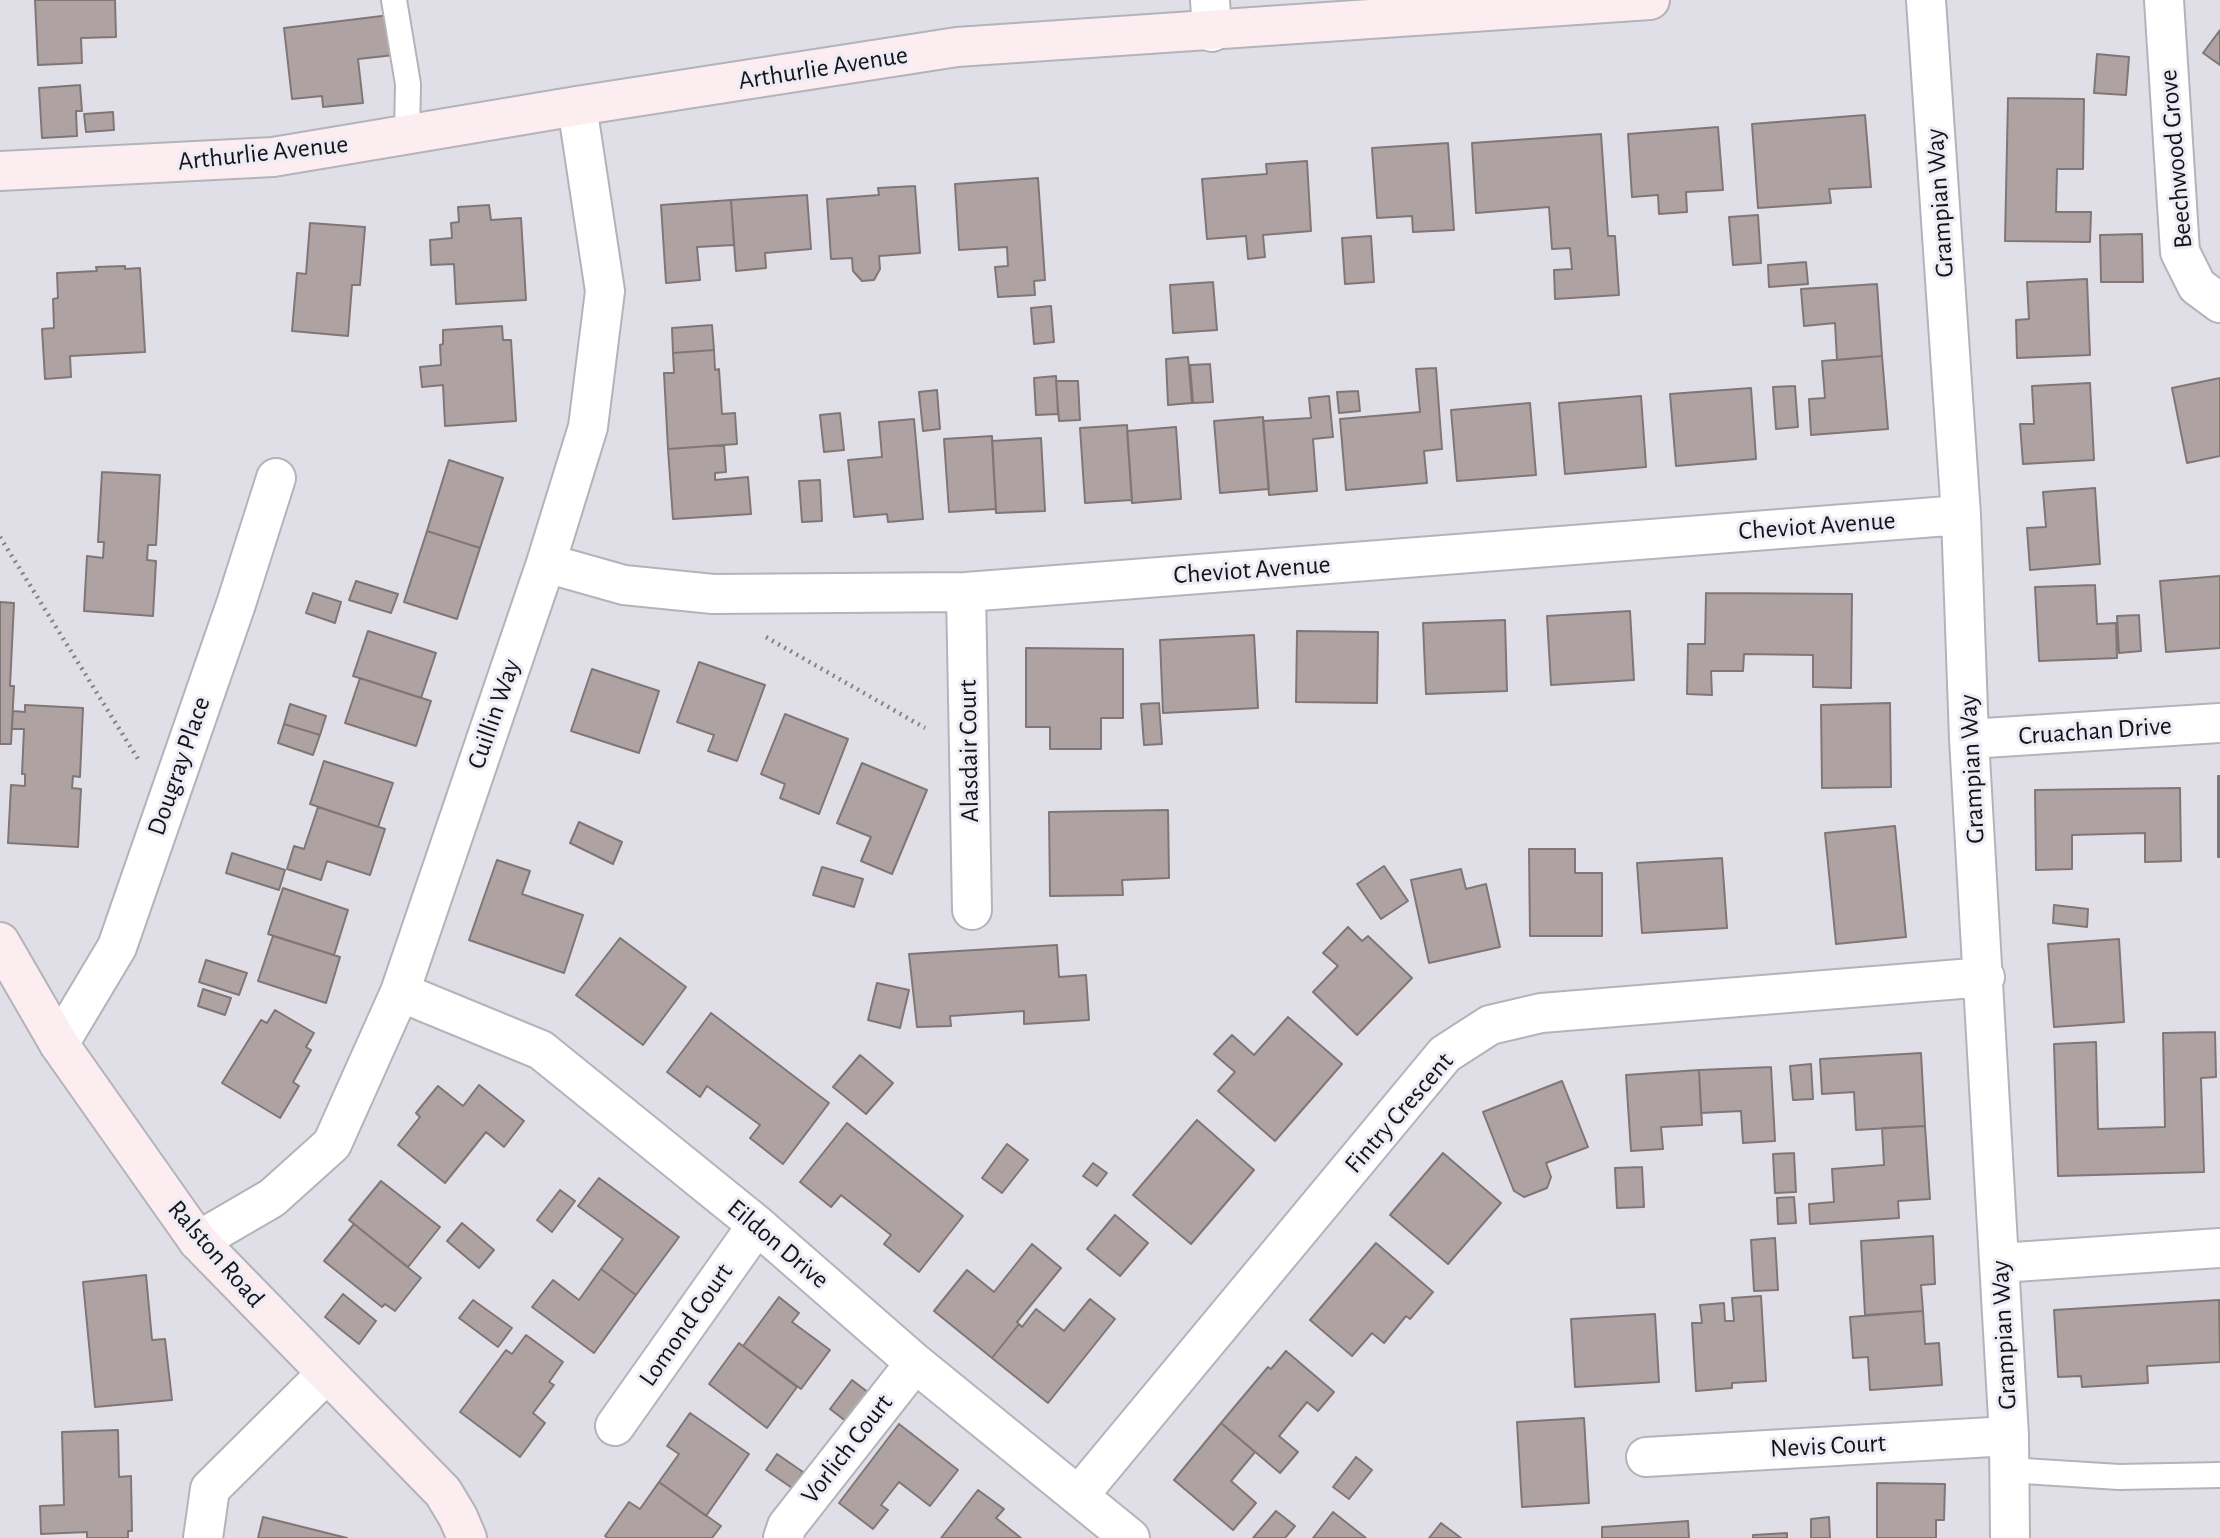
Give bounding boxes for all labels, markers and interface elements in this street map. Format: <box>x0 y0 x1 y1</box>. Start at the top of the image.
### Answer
street label: Arthurlie Avenue <box>736 39 910 97</box>
street label: Beechwood Grove <box>2153 68 2199 250</box>
street label: Grampian Way <box>1919 127 1961 279</box>
street label: Arthurlie Avenue <box>176 129 350 177</box>
street label: Cheviot Avenue <box>1737 505 1897 547</box>
street label: Cheviot Avenue <box>1172 549 1332 591</box>
street label: Cuillin Way <box>461 655 527 773</box>
street label: Alasdair Court <box>952 679 986 823</box>
street label: Dougray Place <box>141 693 217 839</box>
street label: Grampian Way <box>1953 694 1991 844</box>
street label: Cruachan Drive <box>2017 710 2173 752</box>
street label: Fintry Crescent <box>1338 1046 1460 1180</box>
street label: Eildon Drive <box>721 1193 835 1295</box>
street label: Ralston Road <box>161 1194 271 1314</box>
street label: Lomond Court <box>632 1258 740 1392</box>
street label: Grampian Way <box>1985 1260 2023 1410</box>
street label: Vorlich Court <box>795 1388 899 1510</box>
street label: Nevis Court <box>1769 1427 1887 1465</box>

